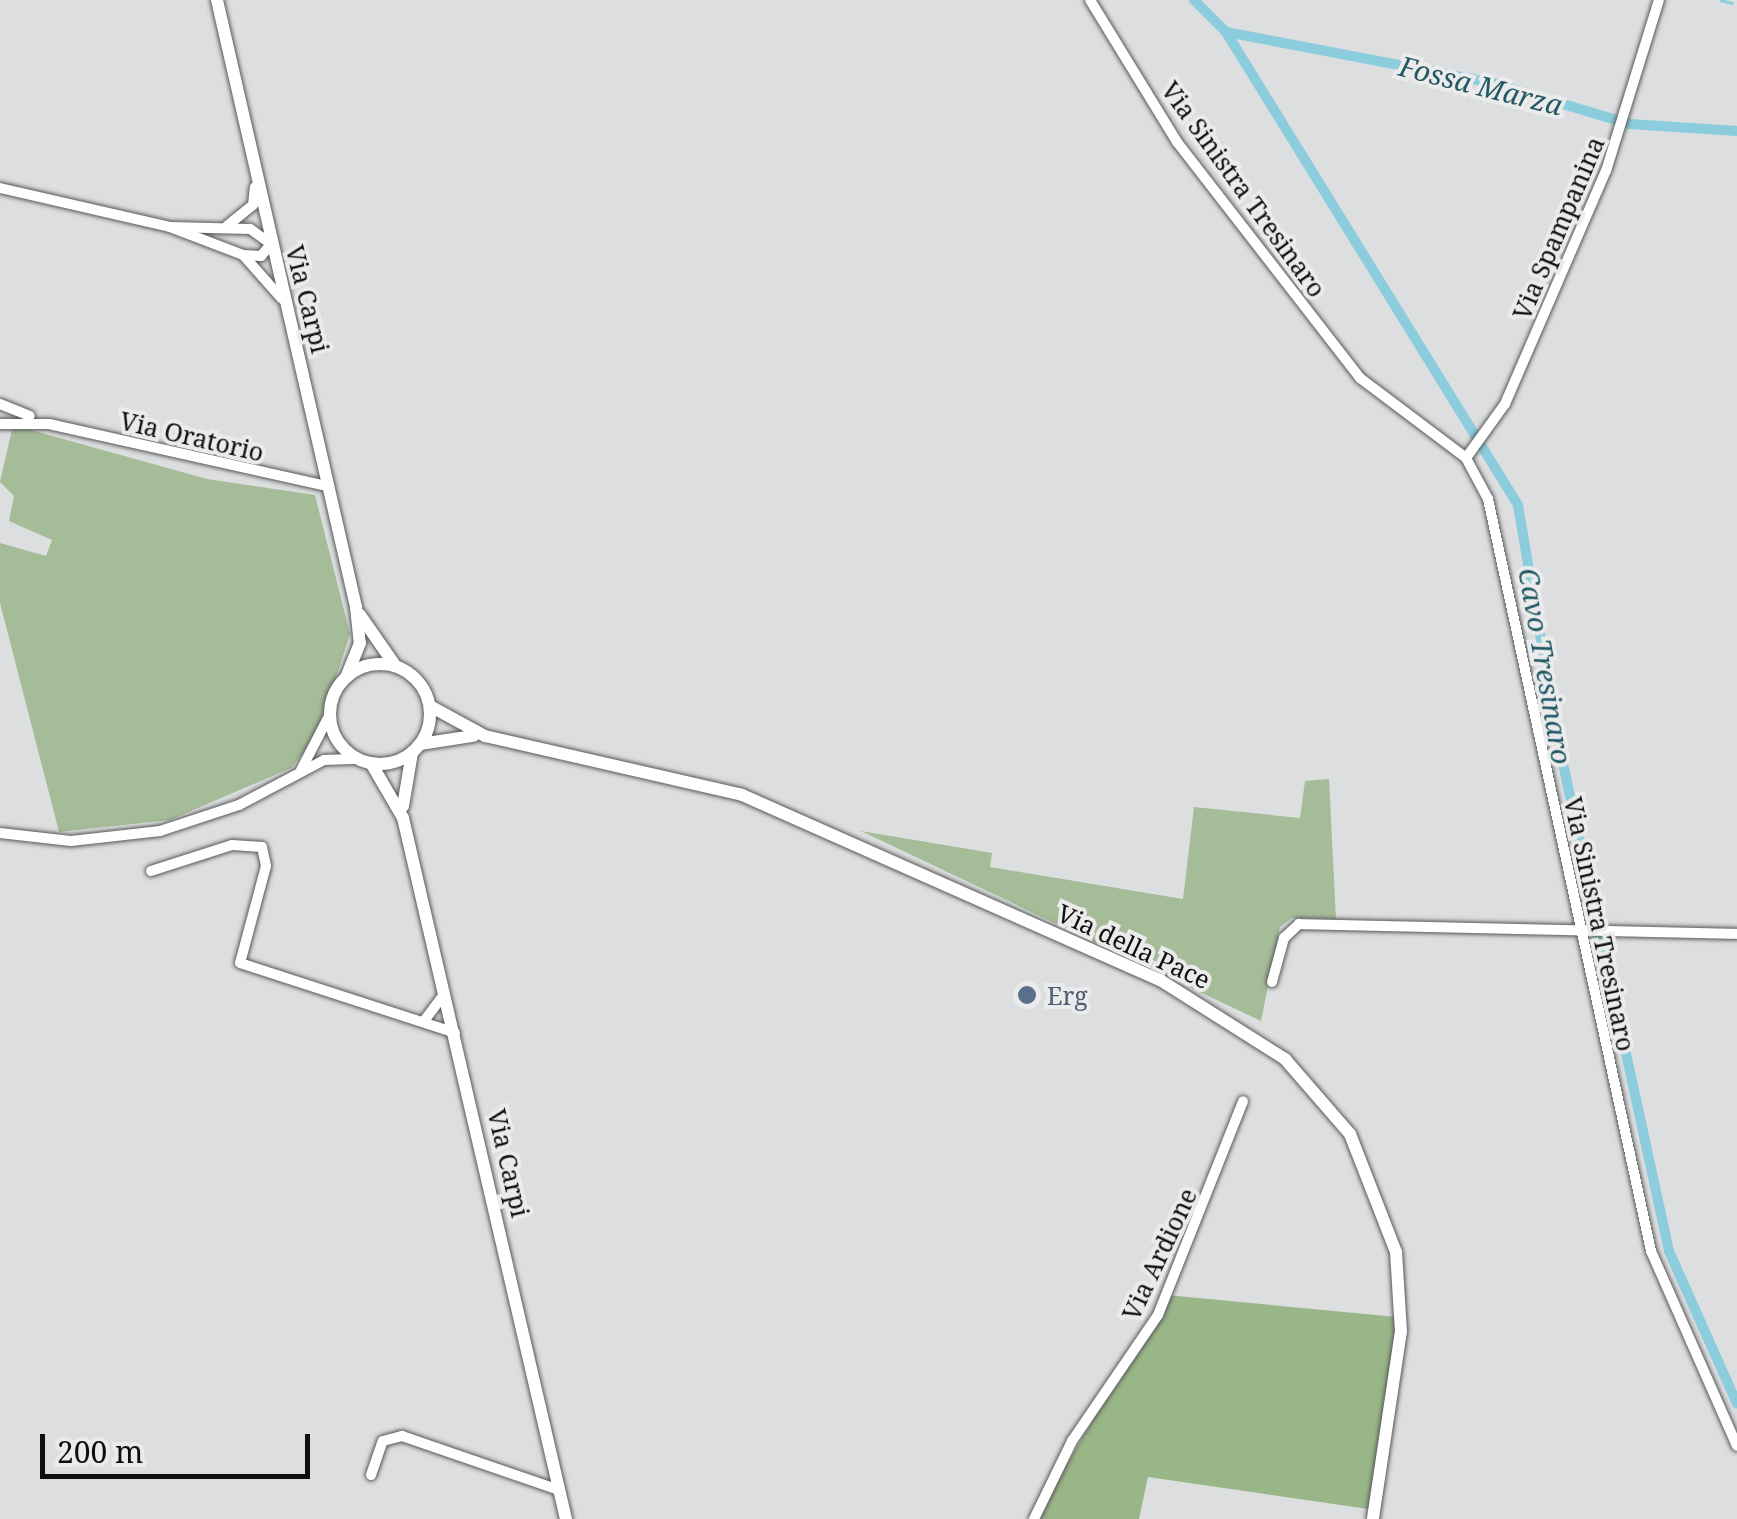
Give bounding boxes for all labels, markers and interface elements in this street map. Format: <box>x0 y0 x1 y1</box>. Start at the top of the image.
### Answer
water label: Fossa Marza <box>1396 48 1566 122</box>
street label: Via Sinistra Tresinaro <box>1156 75 1332 303</box>
street label: Via Spampanina <box>1506 132 1610 324</box>
street label: Via Carpi <box>280 242 336 356</box>
street label: Via Oratorio <box>117 405 267 467</box>
water label: Cavo Tresinaro <box>1512 565 1580 767</box>
street label: Via Sinistra Tresinaro <box>1558 794 1642 1054</box>
street label: Via della Pace <box>1053 898 1215 994</box>
place label: Erg <box>1047 980 1088 1010</box>
marker: Erg <box>1016 984 1038 1006</box>
street label: Via Carpi <box>482 1106 536 1220</box>
street label: Via Ardione <box>1115 1183 1203 1325</box>
scale bar <box>45 1414 315 1476</box>
text: 200 m <box>57 1431 143 1472</box>

